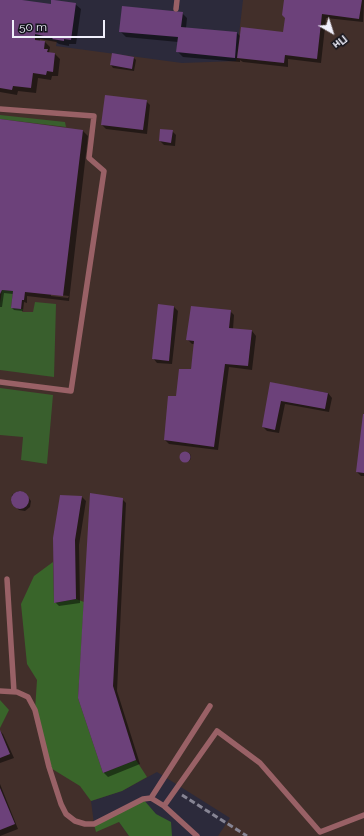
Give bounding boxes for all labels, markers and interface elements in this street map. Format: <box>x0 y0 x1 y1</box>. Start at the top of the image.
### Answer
scale bar <box>14 12 107 38</box>
north arrow <box>312 12 352 52</box>
text: 50 m <box>19 20 47 34</box>
text: Пн <box>330 32 350 51</box>

